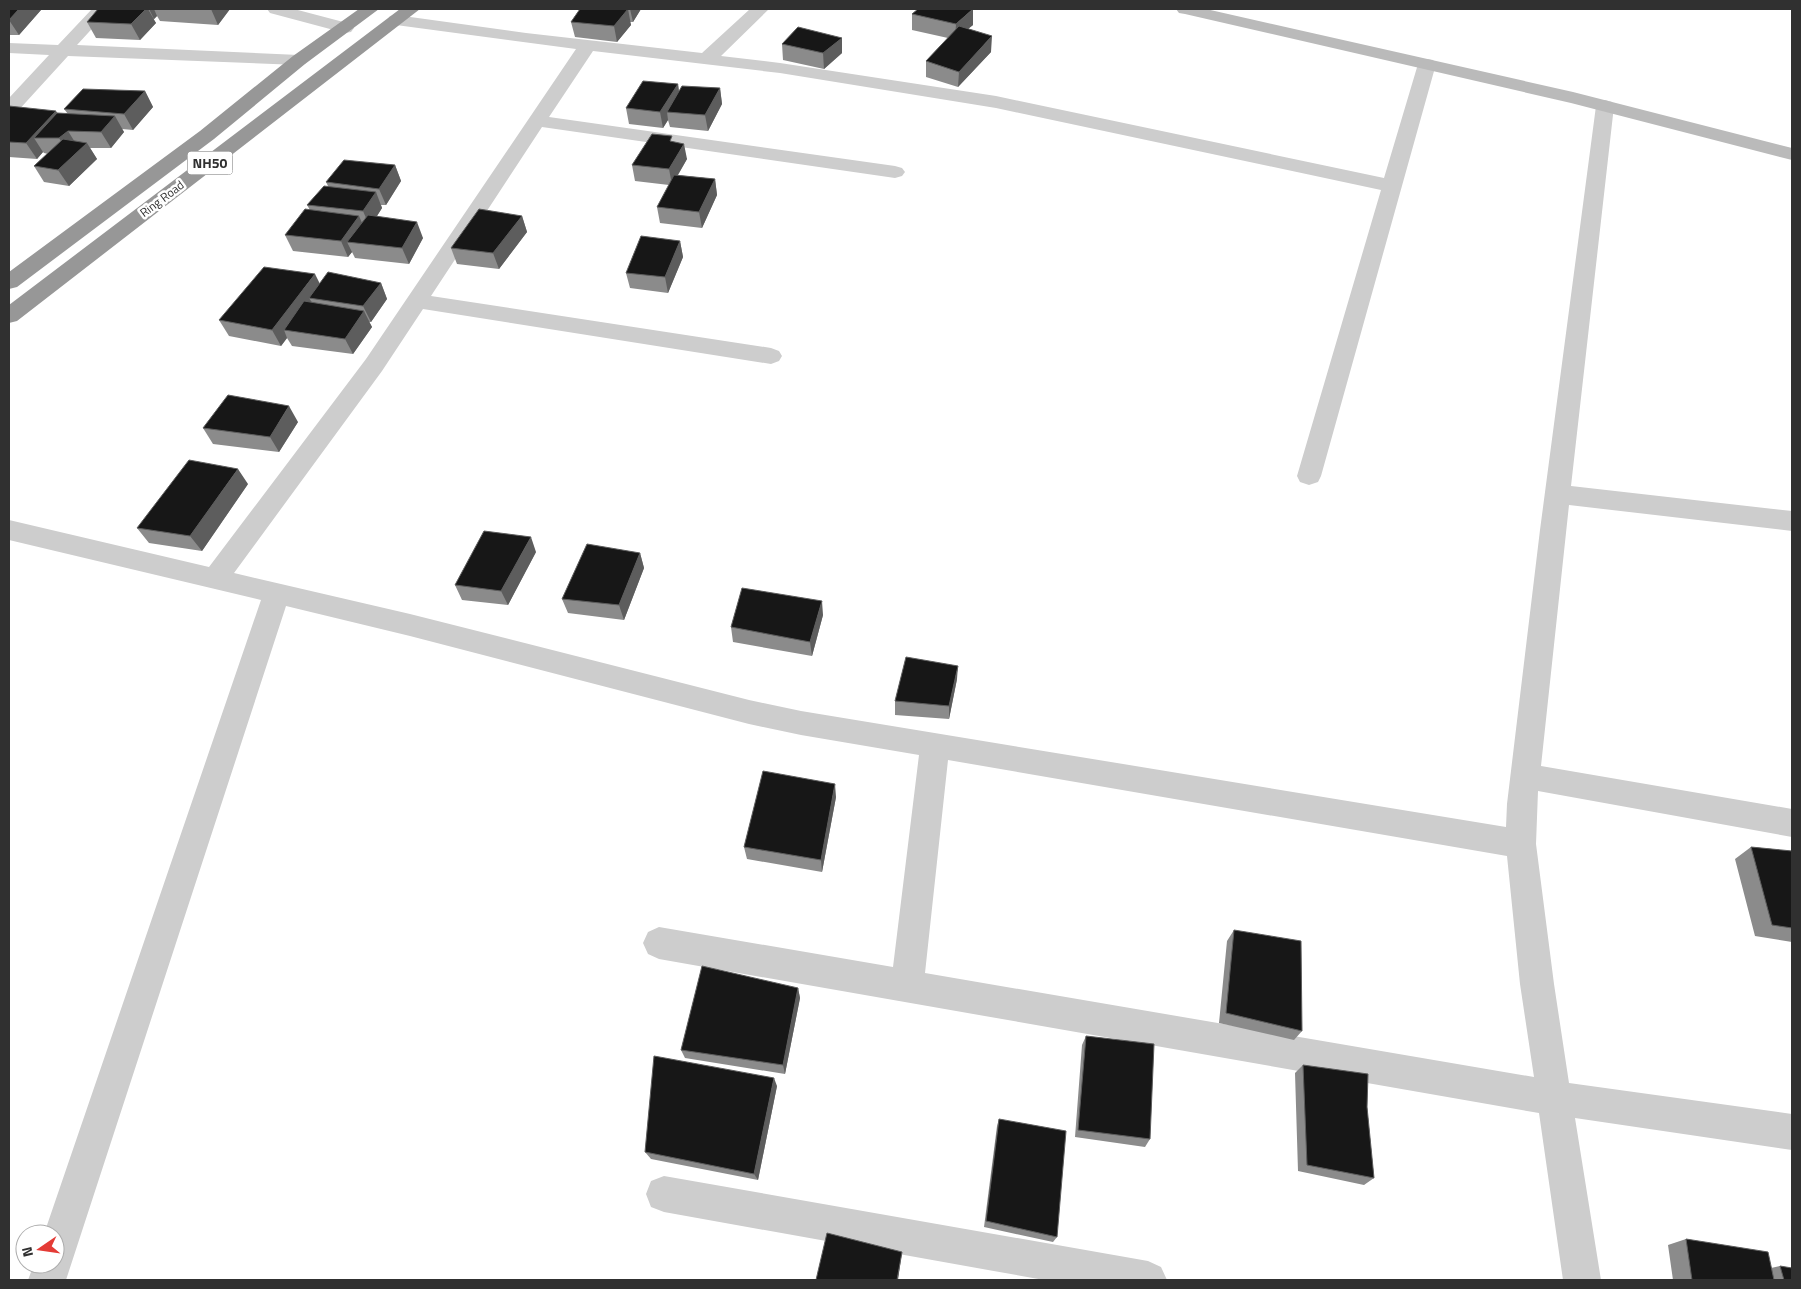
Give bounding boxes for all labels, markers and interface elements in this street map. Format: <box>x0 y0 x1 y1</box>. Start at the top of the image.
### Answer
road number: NH50 <box>188 152 232 174</box>
street label: Ring Road <box>136 176 188 222</box>
north arrow <box>15 1224 65 1274</box>
text: N <box>16 1245 38 1259</box>

